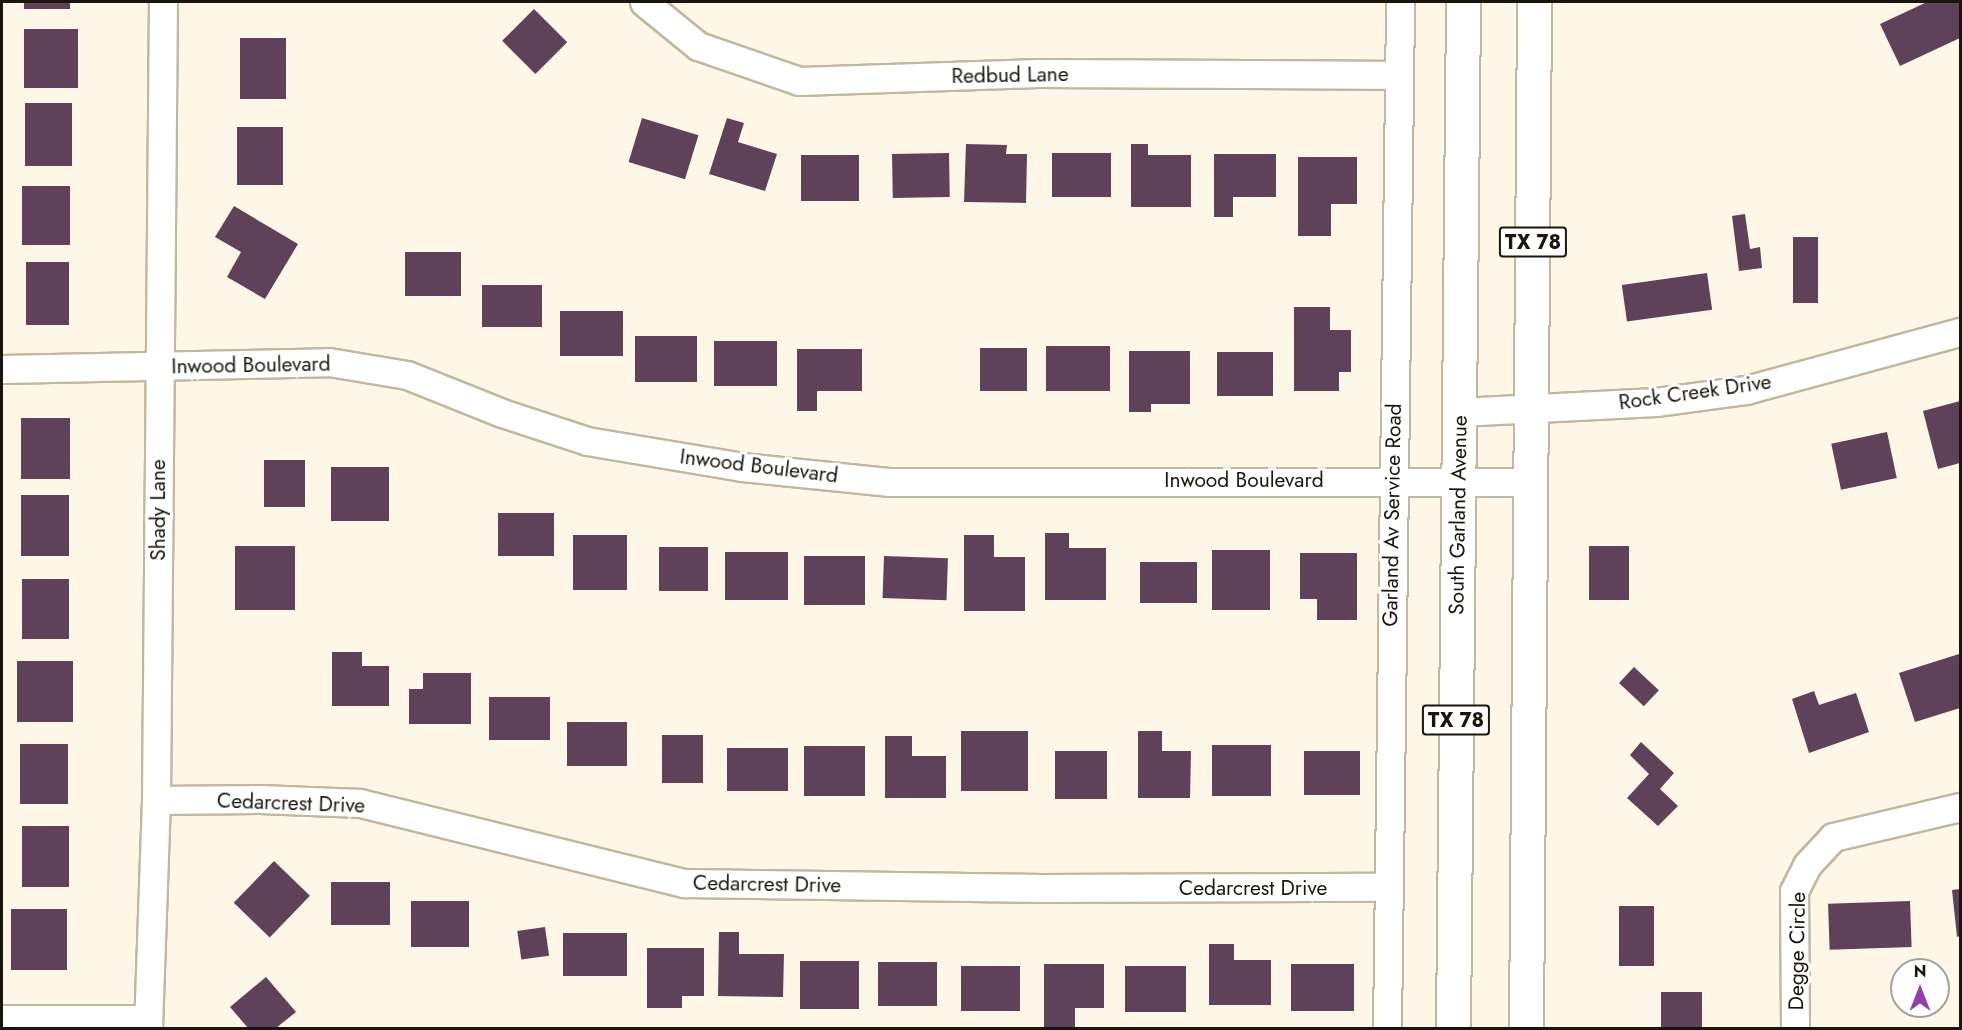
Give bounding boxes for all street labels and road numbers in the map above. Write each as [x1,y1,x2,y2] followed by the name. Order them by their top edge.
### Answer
[951,61,1069,89] street label: Redbud Lane
[1498,225,1568,259] road number: TX 78
[171,351,331,379] street label: Inwood Boulevard
[1617,369,1773,415] street label: Rock Creek Drive
[1377,403,1407,627] street label: Garland Av Service Road
[1444,415,1472,615] street label: South Garland Avenue
[678,444,840,488] street label: Inwood Boulevard
[145,459,171,561] street label: Shady Lane
[1164,467,1324,493] street label: Inwood Boulevard
[1422,703,1490,737] road number: TX 78
[216,788,366,818] street label: Cedarcrest Drive
[693,870,841,898] street label: Cedarcrest Drive
[1179,875,1327,901] street label: Cedarcrest Drive
[1783,892,1811,1010] street label: Degge Circle

